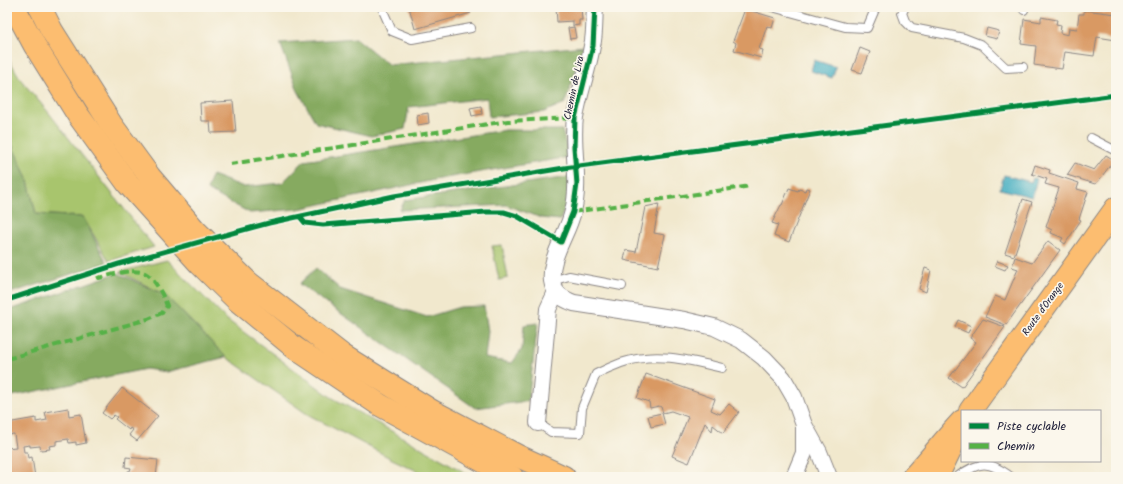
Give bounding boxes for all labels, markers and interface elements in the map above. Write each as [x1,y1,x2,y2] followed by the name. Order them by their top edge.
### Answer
[559,54,589,121] street label: Chemin de Lira
[1018,279,1068,339] street label: Route d'Orange
[961,410,1101,462] legend
[997,417,1066,436] text: Piste cyclable
[997,437,1035,456] text: Chemin

